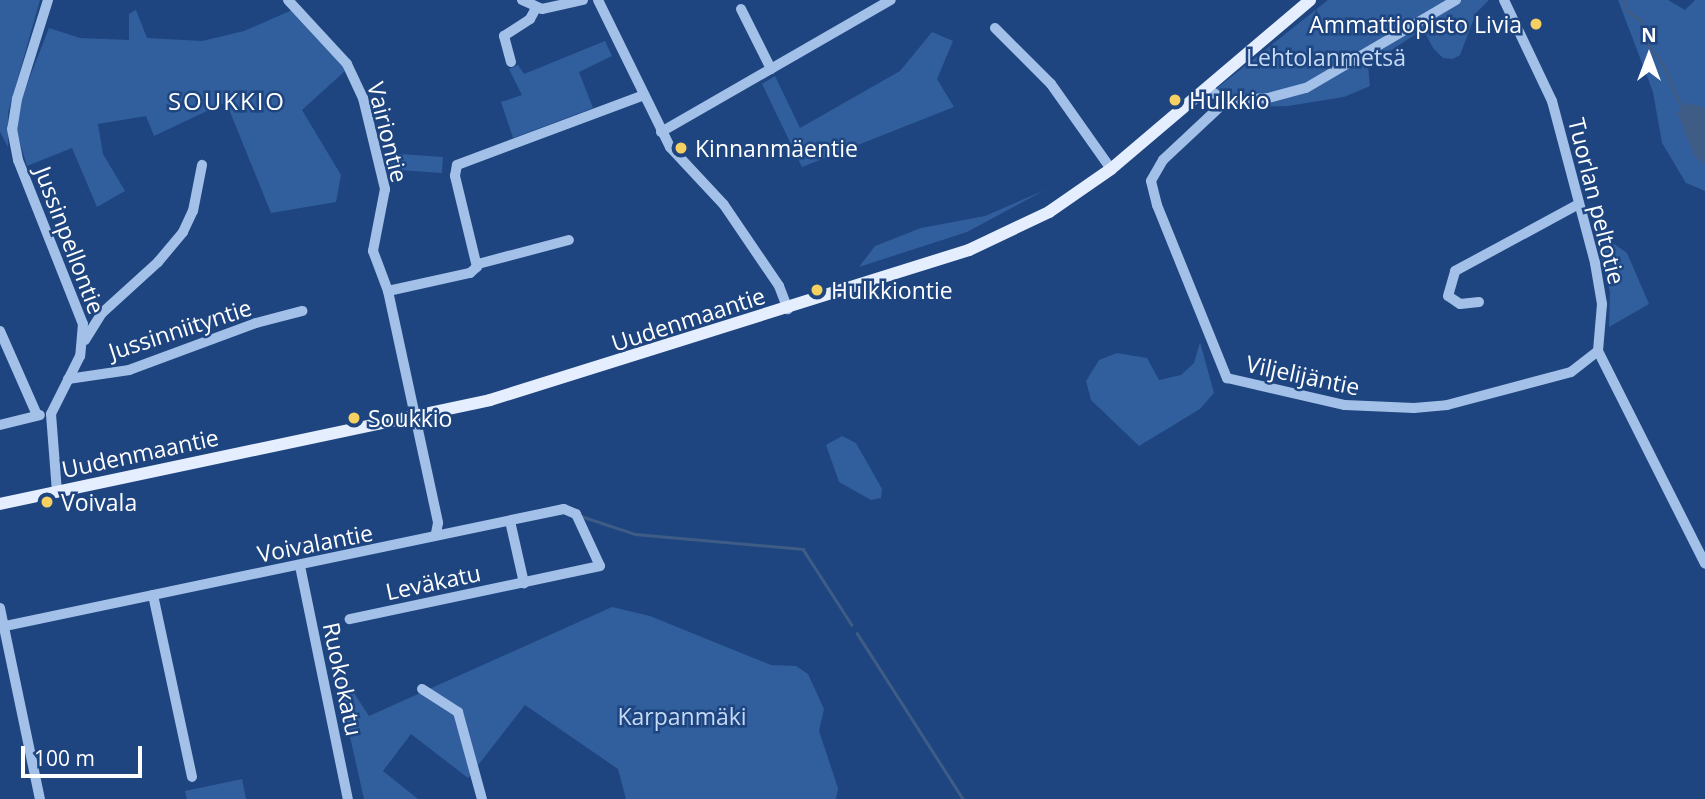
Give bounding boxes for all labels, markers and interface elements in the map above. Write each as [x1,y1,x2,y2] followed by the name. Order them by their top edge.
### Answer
[1309,10,1522,38] place label: Ammattiopisto Livia
[1528,16,1544,32] marker: Ammattiopisto Livia
[1614,21,1684,91] north arrow
[1641,22,1657,48] text: N
[1246,43,1406,71] park label: Lehtolanmetsä
[362,79,414,185] street label: Vairiontie
[1189,86,1270,114] place label: Hulkkio
[169,87,285,115] district label: SOUKKIO
[1167,92,1183,108] marker: Hulkkio
[1563,115,1631,287] street label: Tuorlan peltotie
[695,134,858,162] place label: Kinnanmäentie
[673,140,689,156] marker: Kinnanmäentie
[29,162,111,318] street label: Jussinpellontie
[831,276,953,304] place label: Hulkkiontie
[608,281,768,357] street label: Uudenmaantie
[809,282,825,298] marker: Hulkkiontie
[105,293,255,365] street label: Jussinniityntie
[1244,350,1362,400] street label: Viljelijäntie
[368,404,452,432] place label: Soukkio
[346,410,362,426] marker: Soukkio
[59,423,221,483] street label: Uudenmaantie
[61,488,137,516] place label: Voivala
[39,494,55,510] marker: Voivala
[255,518,375,568] street label: Voivalantie
[383,558,483,606] street label: Leväkatu
[318,620,368,738] street label: Ruokokatu
[617,702,747,730] park label: Karpanmäki
[24,732,145,776] scale bar
[34,744,95,772] text: 100 m

